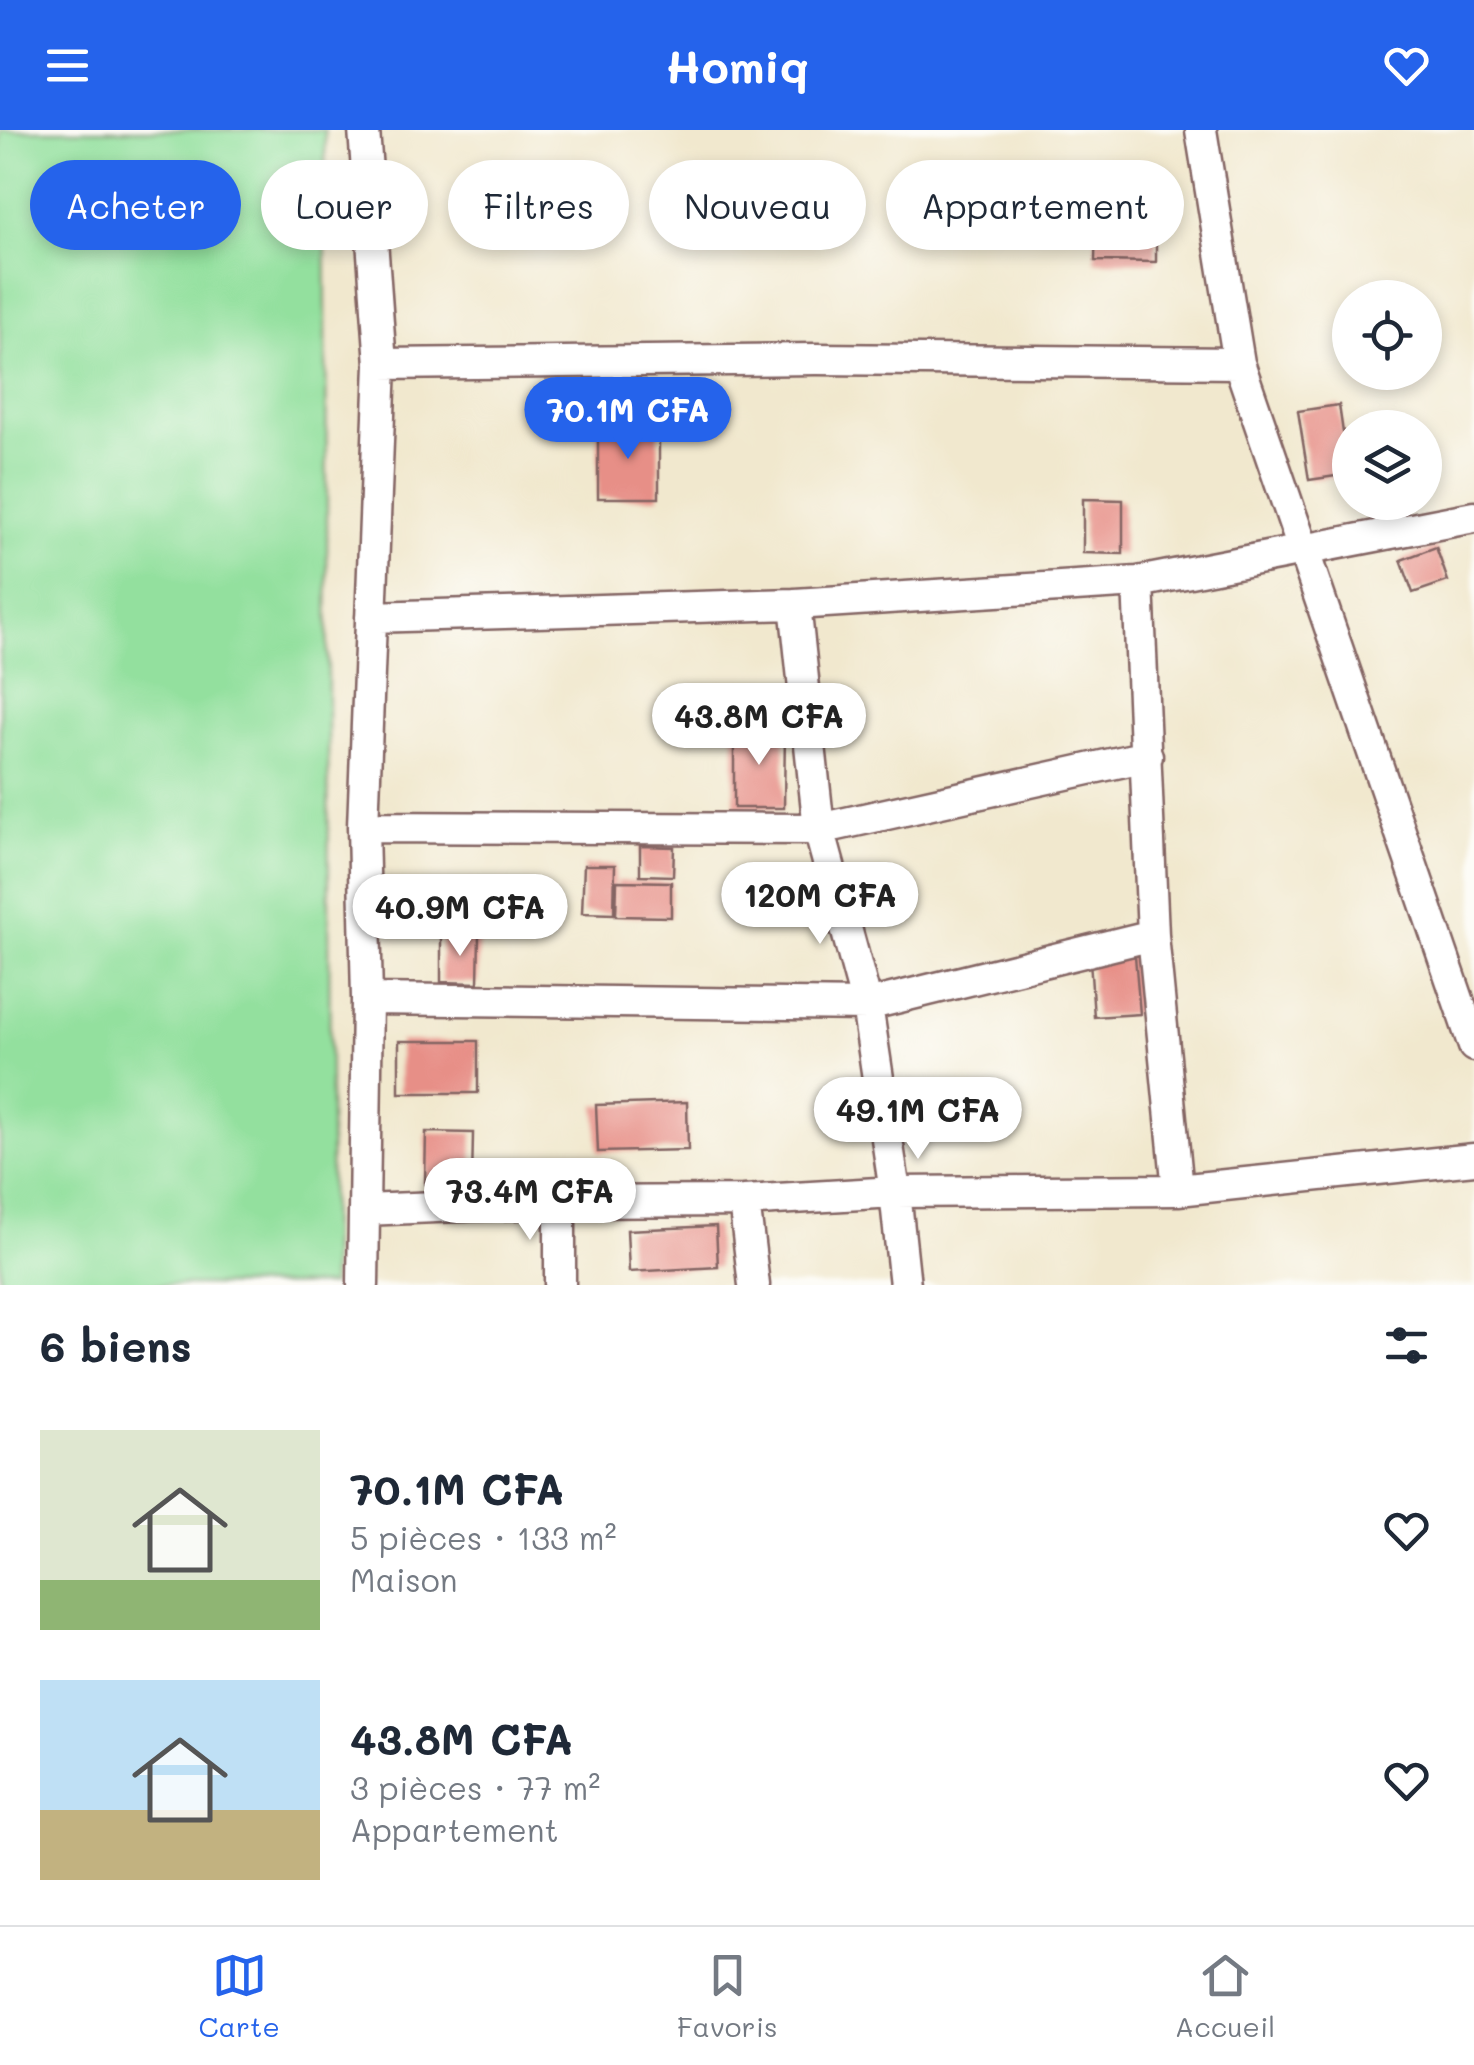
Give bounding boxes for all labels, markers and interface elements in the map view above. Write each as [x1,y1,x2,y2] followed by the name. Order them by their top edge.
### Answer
[665,36,809,94] text: Homiq
[40,38,95,93] icon: menu
[1379,38,1434,93] icon: heart
[30,160,241,250] chip: Acheter
[261,160,428,250] chip: Louer
[448,160,629,250] chip: Filtres
[649,160,866,250] chip: Nouveau
[886,160,1184,250] chip: Appartement
[1332,280,1442,520] map controls
[1332,280,1442,390] button: locate
[514,377,742,462] pin: 70.1M CFA
[546,388,710,430] text: 70.1M CFA
[1332,410,1442,520] button: layers
[645,683,873,768] pin: 43.8M CFA
[674,694,844,736] text: 43.8M CFA
[717,862,923,947] pin: 120M CFA
[743,873,897,915] text: 120M CFA
[346,874,574,959] pin: 40.9M CFA
[375,885,545,927] text: 40.9M CFA
[804,1077,1032,1162] pin: 49.1M CFA
[836,1088,1000,1130] text: 49.1M CFA
[416,1158,644,1243] pin: 73.4M CFA
[446,1169,614,1211] text: 73.4M CFA
[40,1318,192,1373] text: 6 biens
[1379,1318,1434,1373] icon: filters
[350,1461,564,1516] text: 70.1M CFA
[120,1470,240,1590] icon: home
[1379,1503,1434,1558] icon: heart
[350,1516,617,1558] text: 5 pièces · 133 m²
[350,1558,458,1600] text: Maison
[350,1711,573,1766] text: 43.8M CFA
[120,1720,240,1840] icon: home
[1379,1753,1434,1808] icon: heart
[350,1766,600,1808] text: 3 pièces · 77 m²
[350,1808,559,1850] text: Appartement
[199,1948,280,2044] tab: Carte
[677,1948,778,2044] tab: Favoris
[1175,1948,1275,2044] tab: Accueil

